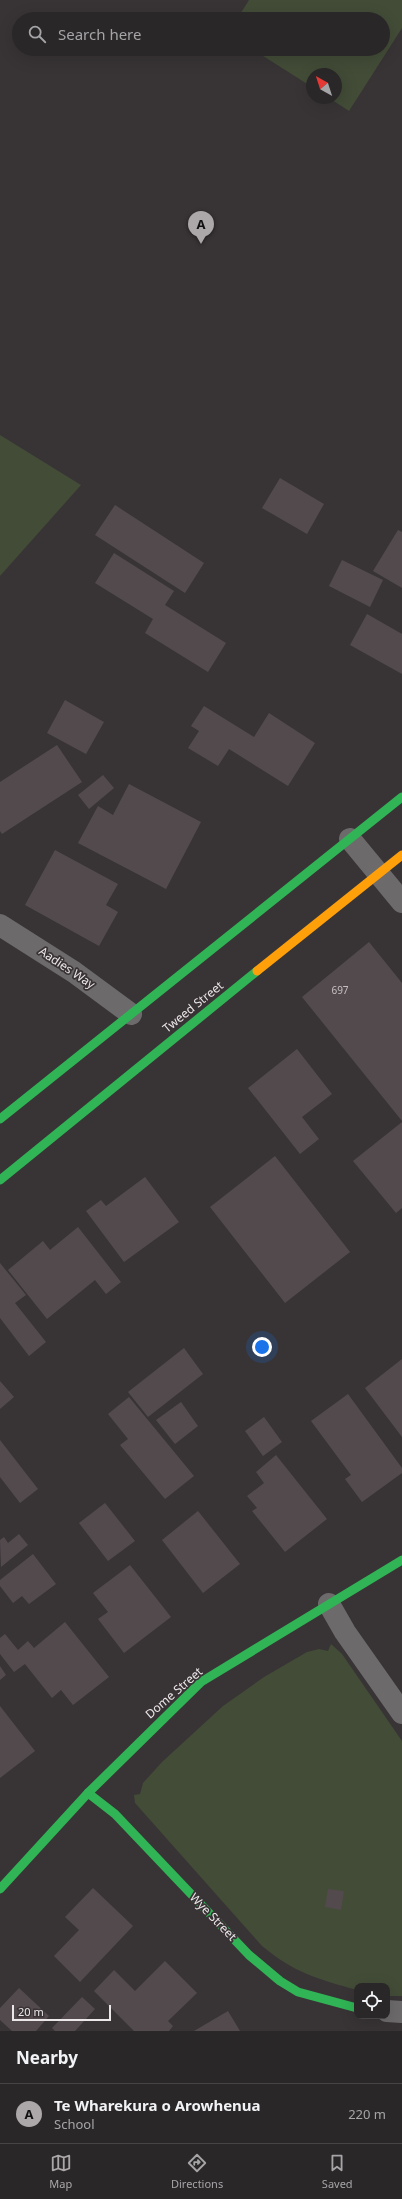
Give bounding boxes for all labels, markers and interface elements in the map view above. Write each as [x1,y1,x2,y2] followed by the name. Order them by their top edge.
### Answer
[12,12,390,56] search box
[26,23,48,45] icon: search
[58,24,141,44] text: Search here
[306,68,342,104] north arrow
[188,211,214,244] pin: A
[36,943,99,993] street label: Aadies Way
[159,976,227,1036] street label: Tweed Street
[331,983,349,997] house number: 697
[252,1337,272,1357] your location
[141,1663,206,1722] street label: Dome Street
[186,1889,241,1945] street label: Wye Street
[354,1983,390,2019] map controls
[354,1983,390,2019] button: locate
[12,2003,111,2022] scale bar
[18,2004,44,2019] text: 20 m
[16,2046,78,2069] text: Nearby
[54,2095,261,2115] text: Te Wharekura o Arowhenua
[25,2105,34,2123] text: A
[348,2105,386,2123] text: 220 m
[54,2115,95,2133] text: School
[49,2152,72,2191] tab: Map
[171,2152,223,2191] tab: Directions
[322,2152,353,2191] tab: Saved

